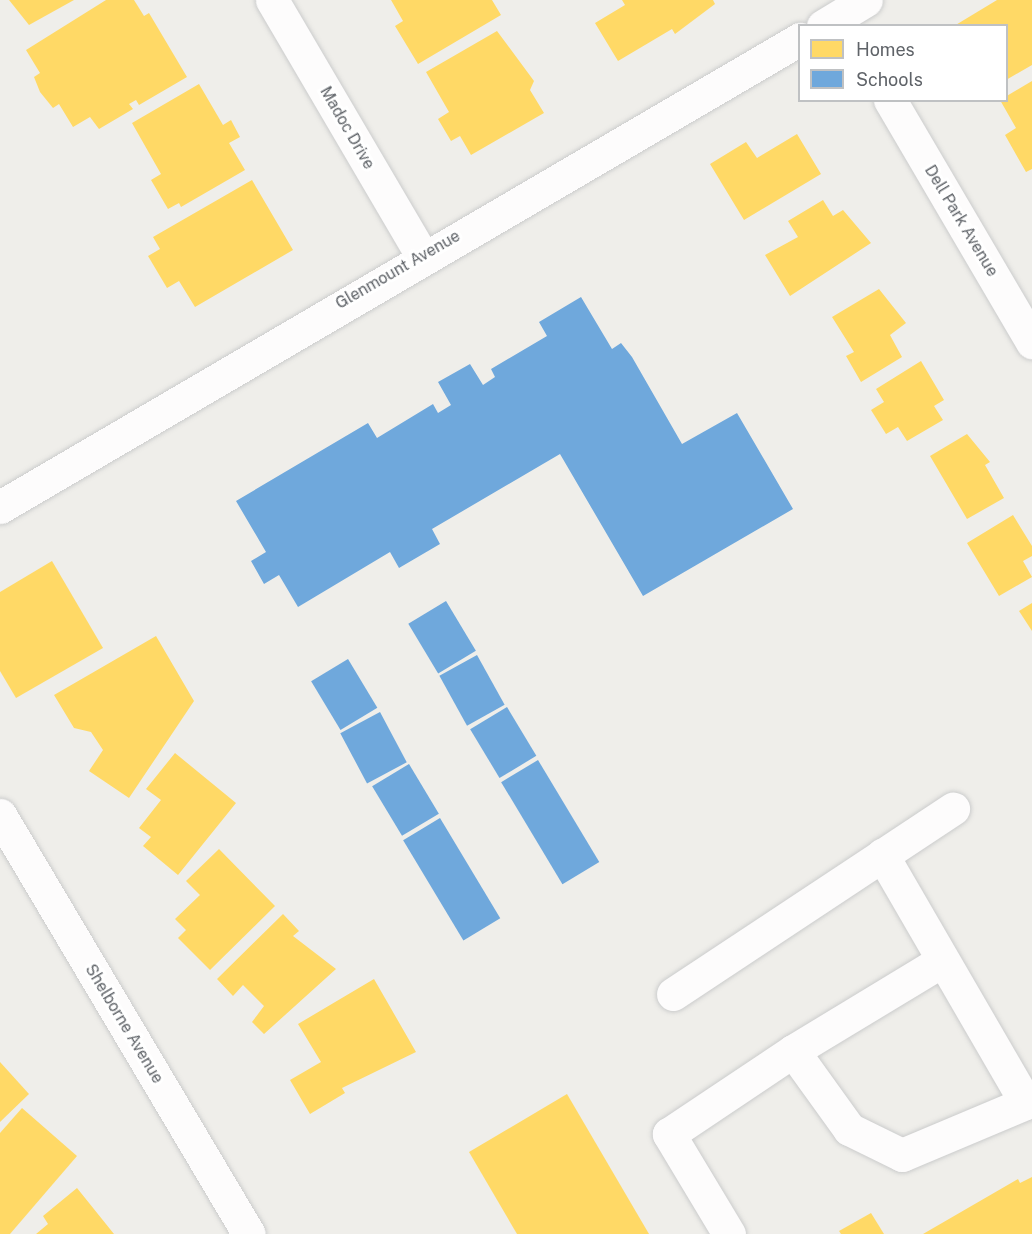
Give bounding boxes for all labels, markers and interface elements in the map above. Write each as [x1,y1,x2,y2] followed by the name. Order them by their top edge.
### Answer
[798,24,1008,102] legend
[856,39,915,60] text: Homes
[856,69,923,90] text: Schools
[316,83,378,173] street label: Madoc Drive
[920,162,1002,280] street label: Dell Park Avenue
[332,227,464,313] street label: Glenmount Avenue
[81,961,167,1087] street label: Shelborne Avenue

